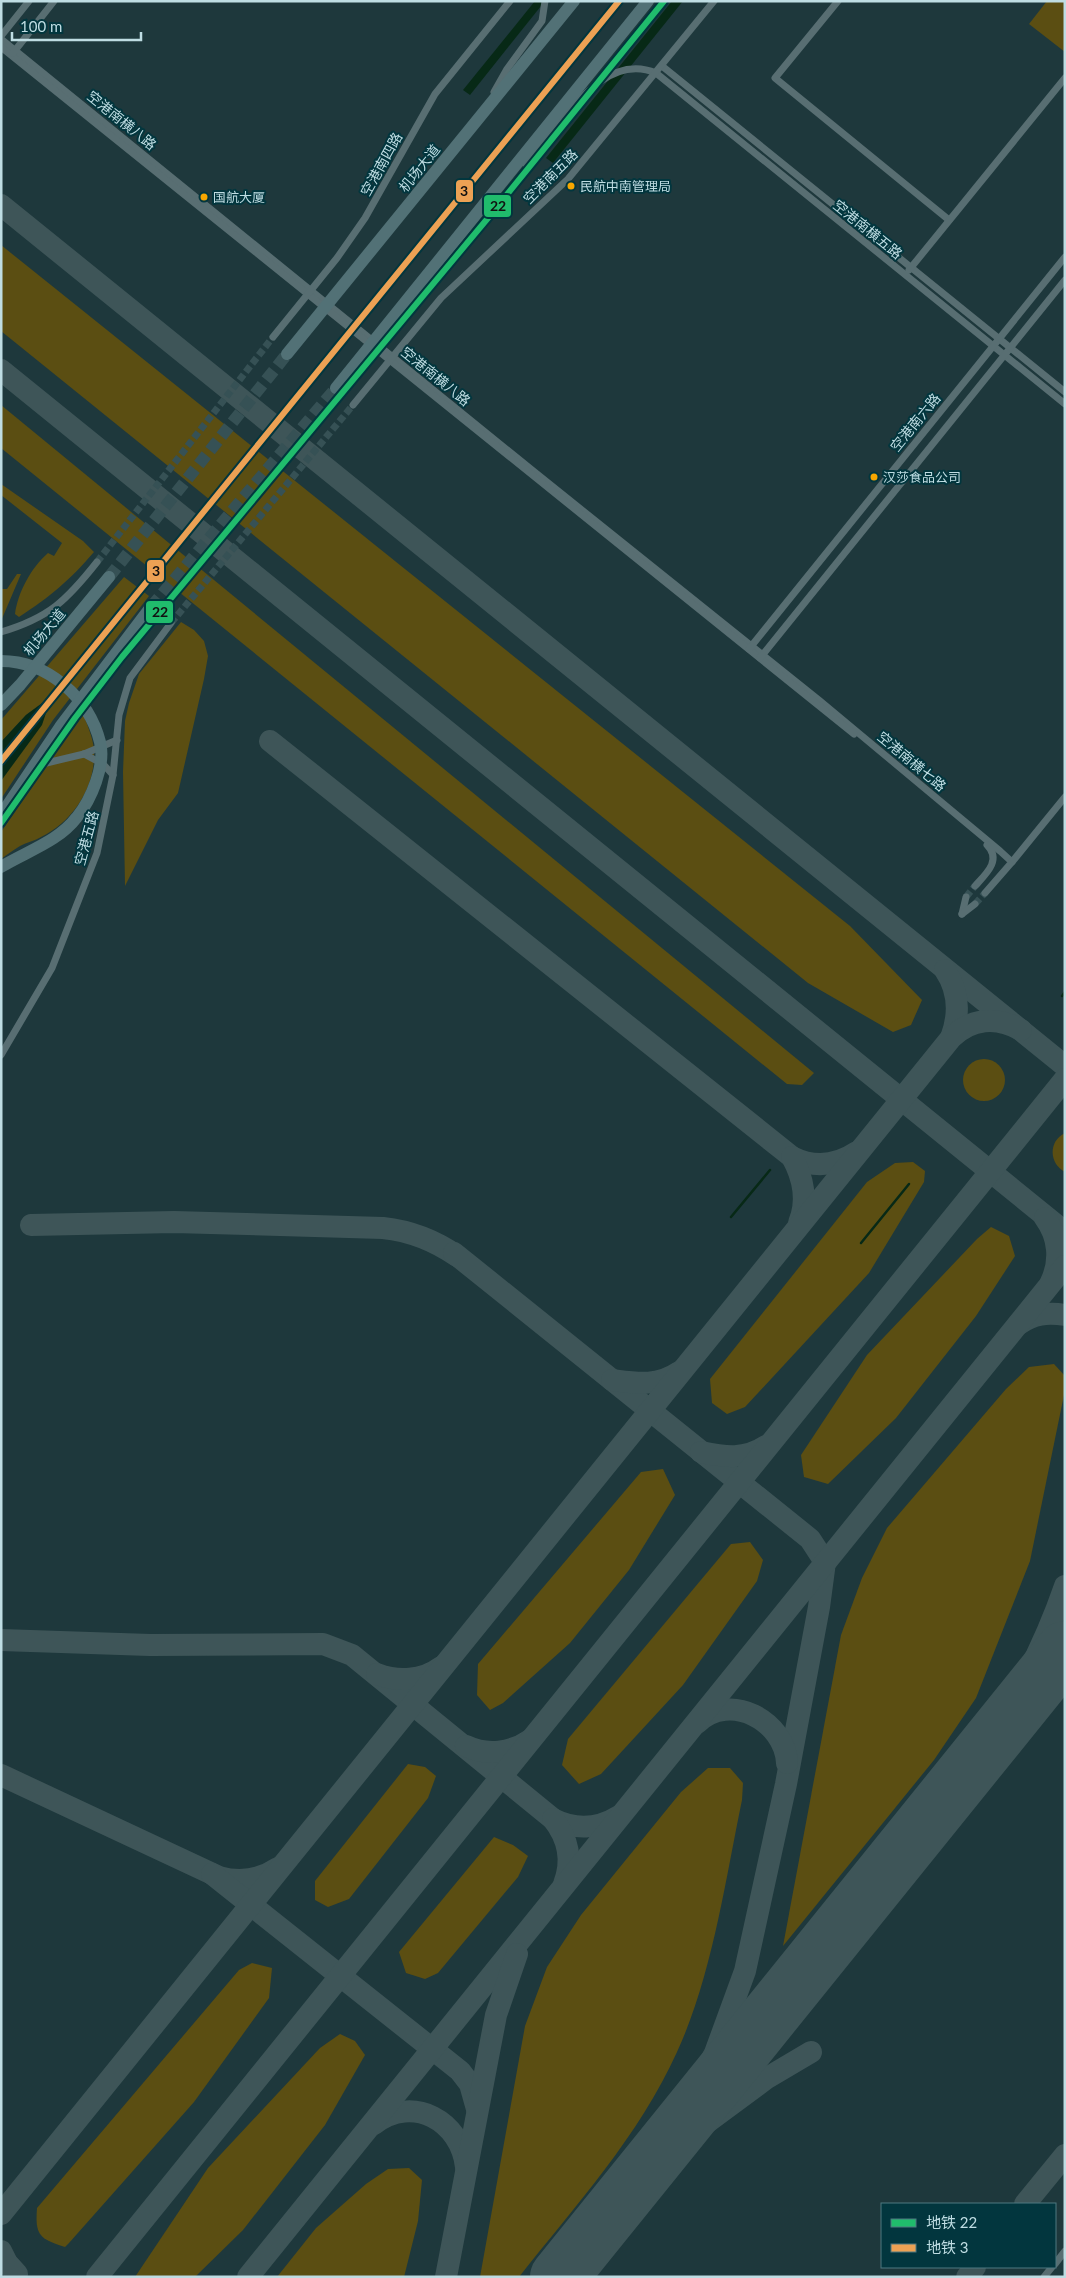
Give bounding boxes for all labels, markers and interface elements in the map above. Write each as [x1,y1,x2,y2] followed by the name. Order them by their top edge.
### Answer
[12,10,141,42] scale bar
[20,17,62,35] text: 100 m
[84,87,160,153] street label: 空港南横八路
[357,129,405,199] street label: 空港南四路
[395,141,443,195] street label: 机场大道
[519,145,581,207] street label: 空港南五路
[580,178,671,194] place label: 民航中南管理局
[455,179,474,203] line badge: 3
[566,181,576,191] marker: 民航中南管理局
[460,182,468,199] text: 3
[213,189,265,205] place label: 国航大厦
[199,192,209,202] marker: 国航大厦
[483,194,512,218] line badge: 22
[830,196,906,262] street label: 空港南横五路
[490,197,506,214] text: 22
[398,343,474,409] street label: 空港南横八路
[886,389,944,455] street label: 空港南六路
[883,469,961,485] place label: 汉莎食品公司
[869,472,879,482] marker: 汉莎食品公司
[146,559,165,583] line badge: 3
[152,562,160,579] text: 3
[145,600,174,624] line badge: 22
[152,603,168,620] text: 22
[19,605,69,659] street label: 机场大道
[874,727,950,795] street label: 空港南横七路
[71,809,101,867] street label: 空港五路
[881,2203,1056,2268] legend
[926,2213,977,2231] text: 地铁 22
[926,2238,969,2256] text: 地铁 3

